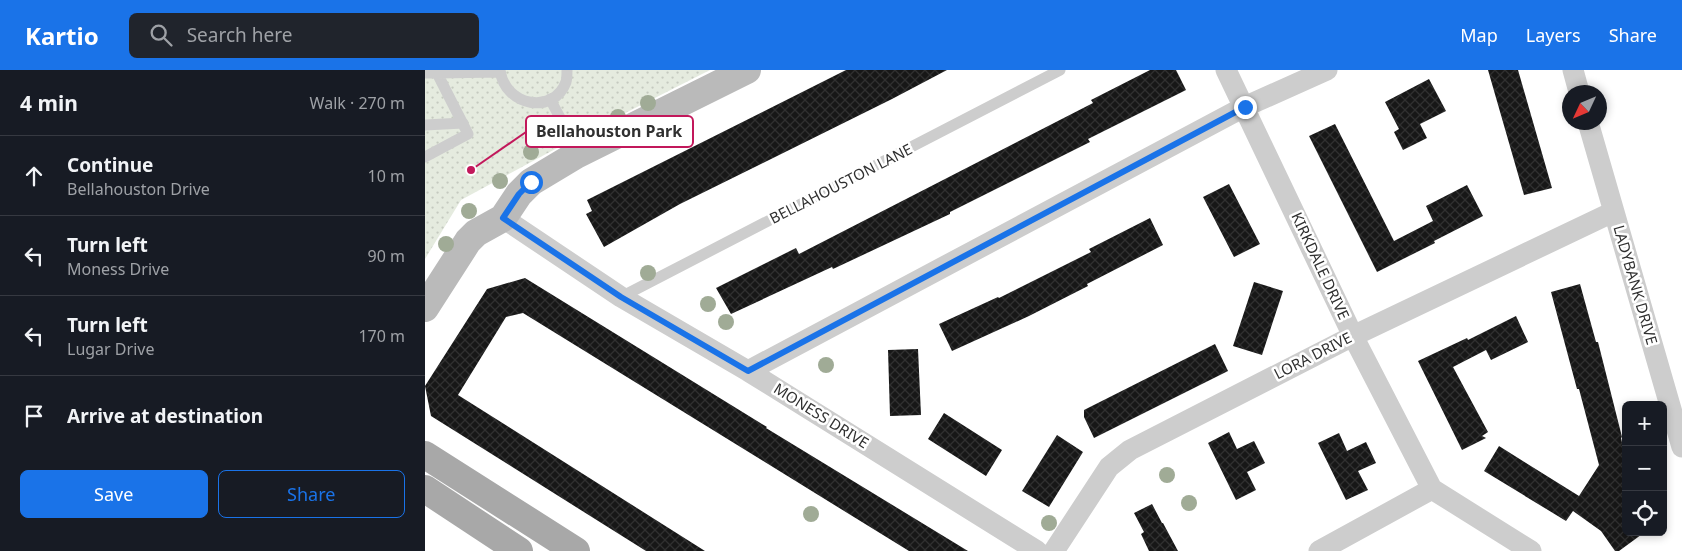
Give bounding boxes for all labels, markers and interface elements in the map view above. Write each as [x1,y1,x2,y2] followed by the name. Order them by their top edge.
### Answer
[129,13,479,58] search box
[25,19,99,52] text: Kartio
[147,21,175,49] icon: search
[187,22,292,48] text: Search here
[1460,23,1498,47] text: Map
[1526,23,1581,47] text: Layers
[1609,23,1657,47] text: Share
[1562,85,1607,130] north arrow
[20,89,78,117] text: 4 min
[310,92,405,114] text: Walk · 270 m
[1234,96,1257,119] route end
[526,116,693,147] callout: Bellahouston Park
[536,120,682,142] text: Bellahouston Park
[766,138,915,228] street label: BELLAHOUSTON LANE
[67,152,153,178] text: Continue
[20,162,48,190] icon: ahead
[368,165,405,187] text: 10 m
[520,171,543,194] route start
[67,178,210,200] text: Bellahouston Drive
[1287,209,1354,322] street label: KIRKDALE DRIVE
[1609,223,1663,347] street label: LADYBANK DRIVE
[67,232,148,258] text: Turn left
[20,242,48,270] icon: left
[368,245,405,267] text: 90 m
[67,258,169,280] text: Moness Drive
[67,312,148,338] text: Turn left
[20,322,48,350] icon: left
[358,325,405,347] text: 170 m
[1270,327,1355,383] street label: LORA DRIVE
[67,338,154,360] text: Lugar Drive
[770,378,873,452] street label: MONESS DRIVE
[1622,401,1667,536] map controls
[1622,401,1667,446] button: +
[20,402,48,430] icon: arrive
[67,403,263,429] text: Arrive at destination
[1622,446,1667,491] button: −
[20,470,208,518] button: Save
[218,470,405,518] button: Share
[1622,491,1667,536] button: locate

